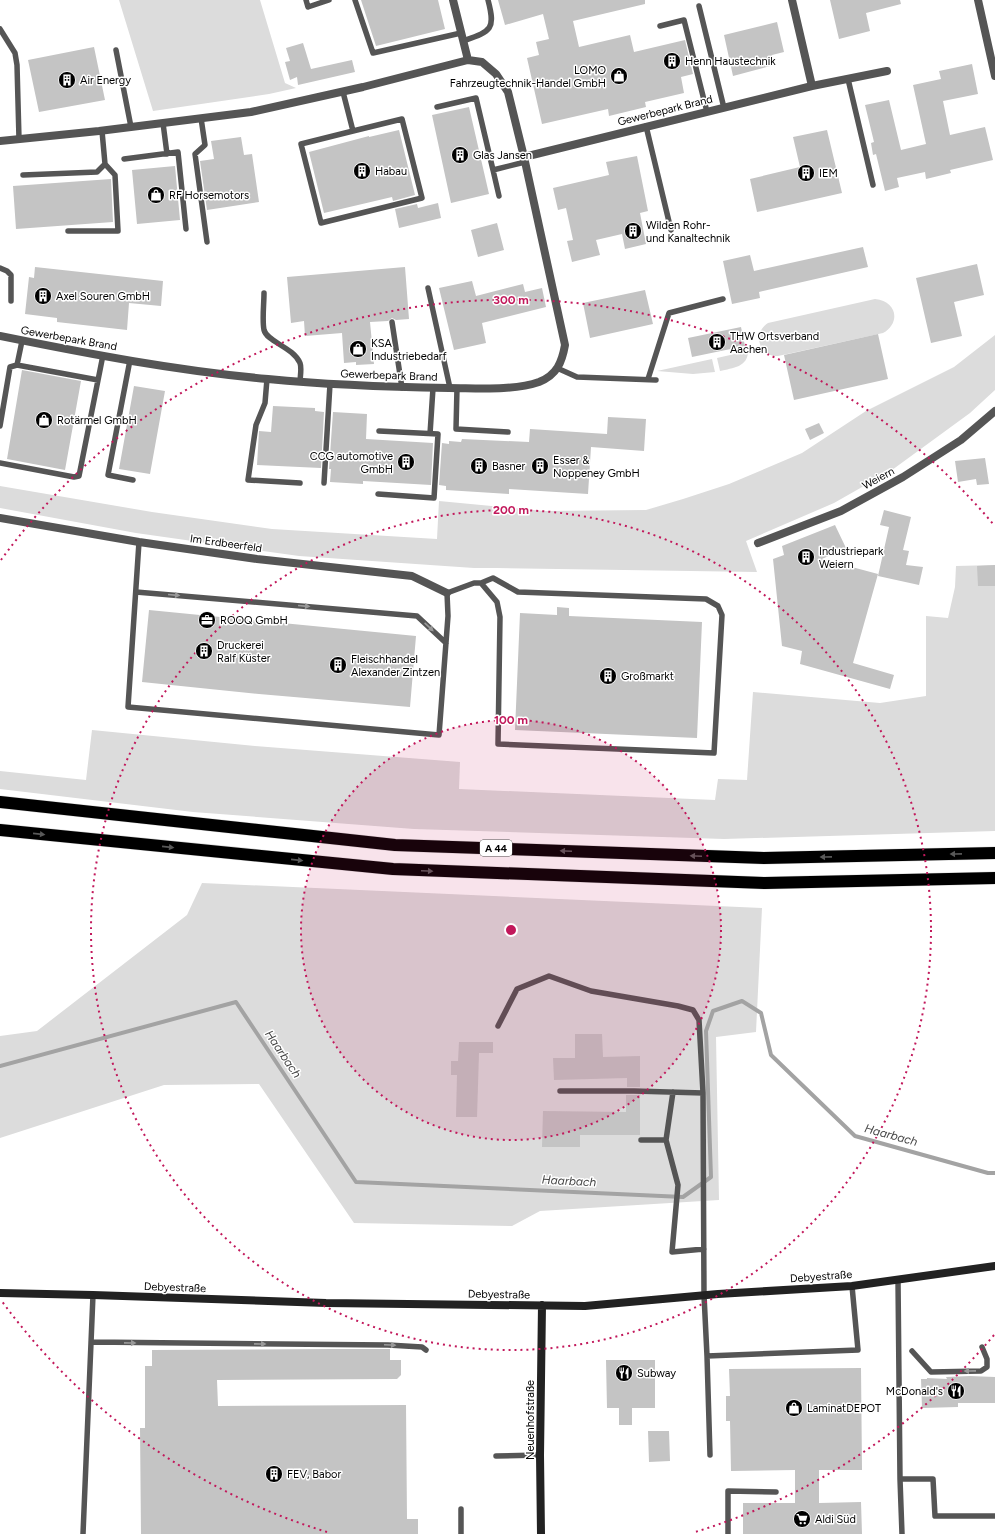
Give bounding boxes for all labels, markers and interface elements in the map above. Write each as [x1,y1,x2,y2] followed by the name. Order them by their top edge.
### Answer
[662,51,682,71] building icon: Henn Haustechnik
[685,55,776,68] place label: Henn Haustechnik
[450,64,606,90] place label: LOMO Fahrzeugtechnik-Handel GmbH
[609,66,629,86] shop icon: LOMO Fahrzeugtechnik-Handel GmbH
[57,70,77,90] building icon: Air Energy
[80,74,131,87] place label: Air Energy
[616,92,714,129] street label: Gewerbepark Brand
[450,145,470,165] building icon: Glas Jansen
[473,149,532,162] place label: Glas Jansen
[352,161,372,181] building icon: Habau
[796,163,816,183] building icon: IEM
[375,165,407,178] place label: Habau
[819,167,838,180] place label: IEM
[146,185,166,205] shop icon: RF Horsemotors
[169,189,249,202] place label: RF Horsemotors
[646,219,731,245] place label: Wilden Rohr- und Kanaltechnik
[623,221,643,241] building icon: Wilden Rohr- und Kanaltechnik
[33,286,53,306] building icon: Axel Souren GmbH
[56,290,150,303] place label: Axel Souren GmbH
[493,293,529,307] text: 300 m
[20,324,118,353] street label: Gewerbepark Brand
[730,330,819,356] place label: THW Ortsverband Aachen
[707,332,727,352] building icon: THW Ortsverband Aachen
[371,337,447,363] place label: KSA Industriebedarf
[348,339,368,359] shop icon: KSA Industriebedarf
[340,367,438,384] street label: Gewerbepark Brand
[34,410,54,430] shop icon: Rotärmel GmbH
[57,414,137,427] place label: Rotärmel GmbH
[310,450,393,476] place label: CCG automotive GmbH
[396,452,416,472] building icon: CCG automotive GmbH
[553,454,640,480] place label: Esser & Noppeney GmbH
[469,456,489,476] building icon: Basner
[530,456,550,476] building icon: Esser & Noppeney GmbH
[492,460,526,473] place label: Basner
[860,465,897,492] street label: Weiern
[493,503,529,517] text: 200 m
[189,532,263,555] street label: Im Erdbeerfeld
[819,545,884,571] place label: Industriepark Weiern
[796,547,816,567] building icon: Industriepark Weiern
[168,592,181,598] one-way arrow
[298,603,310,610] one-way arrow
[197,610,217,630] office icon: ROOQ GmbH
[220,614,288,627] place label: ROOQ GmbH
[424,623,434,632] one-way arrow
[217,639,271,665] place label: Druckerei Ralf Küster
[194,641,214,661] building icon: Druckerei Ralf Küster
[351,653,440,679] place label: Fleischhandel Alexander Zintzen
[328,655,348,675] building icon: Fleischhandel Alexander Zintzen
[598,666,618,686] building icon: Großmarkt
[621,670,674,683] place label: Großmarkt
[494,713,528,727] text: 100 m
[33,830,45,837] one-way arrow
[480,840,512,856] road number: A 44
[162,843,174,850] one-way arrow
[559,848,572,854] one-way arrow
[949,851,962,857] one-way arrow
[689,853,702,859] one-way arrow
[819,854,832,860] one-way arrow
[291,856,304,863] one-way arrow
[421,867,433,874] one-way arrow
[504,923,518,937] centre of rings
[262,1027,304,1081] water label: Haarbach
[863,1121,919,1149] water label: Haarbach
[541,1173,597,1189] water label: Haarbach
[789,1268,853,1285] street label: Debyestraße
[144,1280,206,1295] street label: Debyestraße
[468,1287,530,1302] street label: Debyestraße
[124,1340,137,1346] one-way arrow
[254,1341,267,1347] one-way arrow
[384,1342,396,1349] one-way arrow
[614,1363,634,1383] restaurant icon: Subway
[637,1367,676,1380] place label: Subway
[964,1368,976,1375] one-way arrow
[524,1380,537,1460] street label: Neuenhofstraße
[946,1381,966,1401] restaurant icon: McDonald's
[886,1385,943,1398] place label: McDonald's
[784,1398,804,1418] shop icon: LaminatDEPOT
[807,1402,881,1415] place label: LaminatDEPOT
[264,1464,284,1484] building icon: FEV, Babor
[287,1468,341,1481] place label: FEV, Babor
[792,1509,812,1529] supermarket icon: Aldi Süd
[815,1513,856,1526] place label: Aldi Süd

